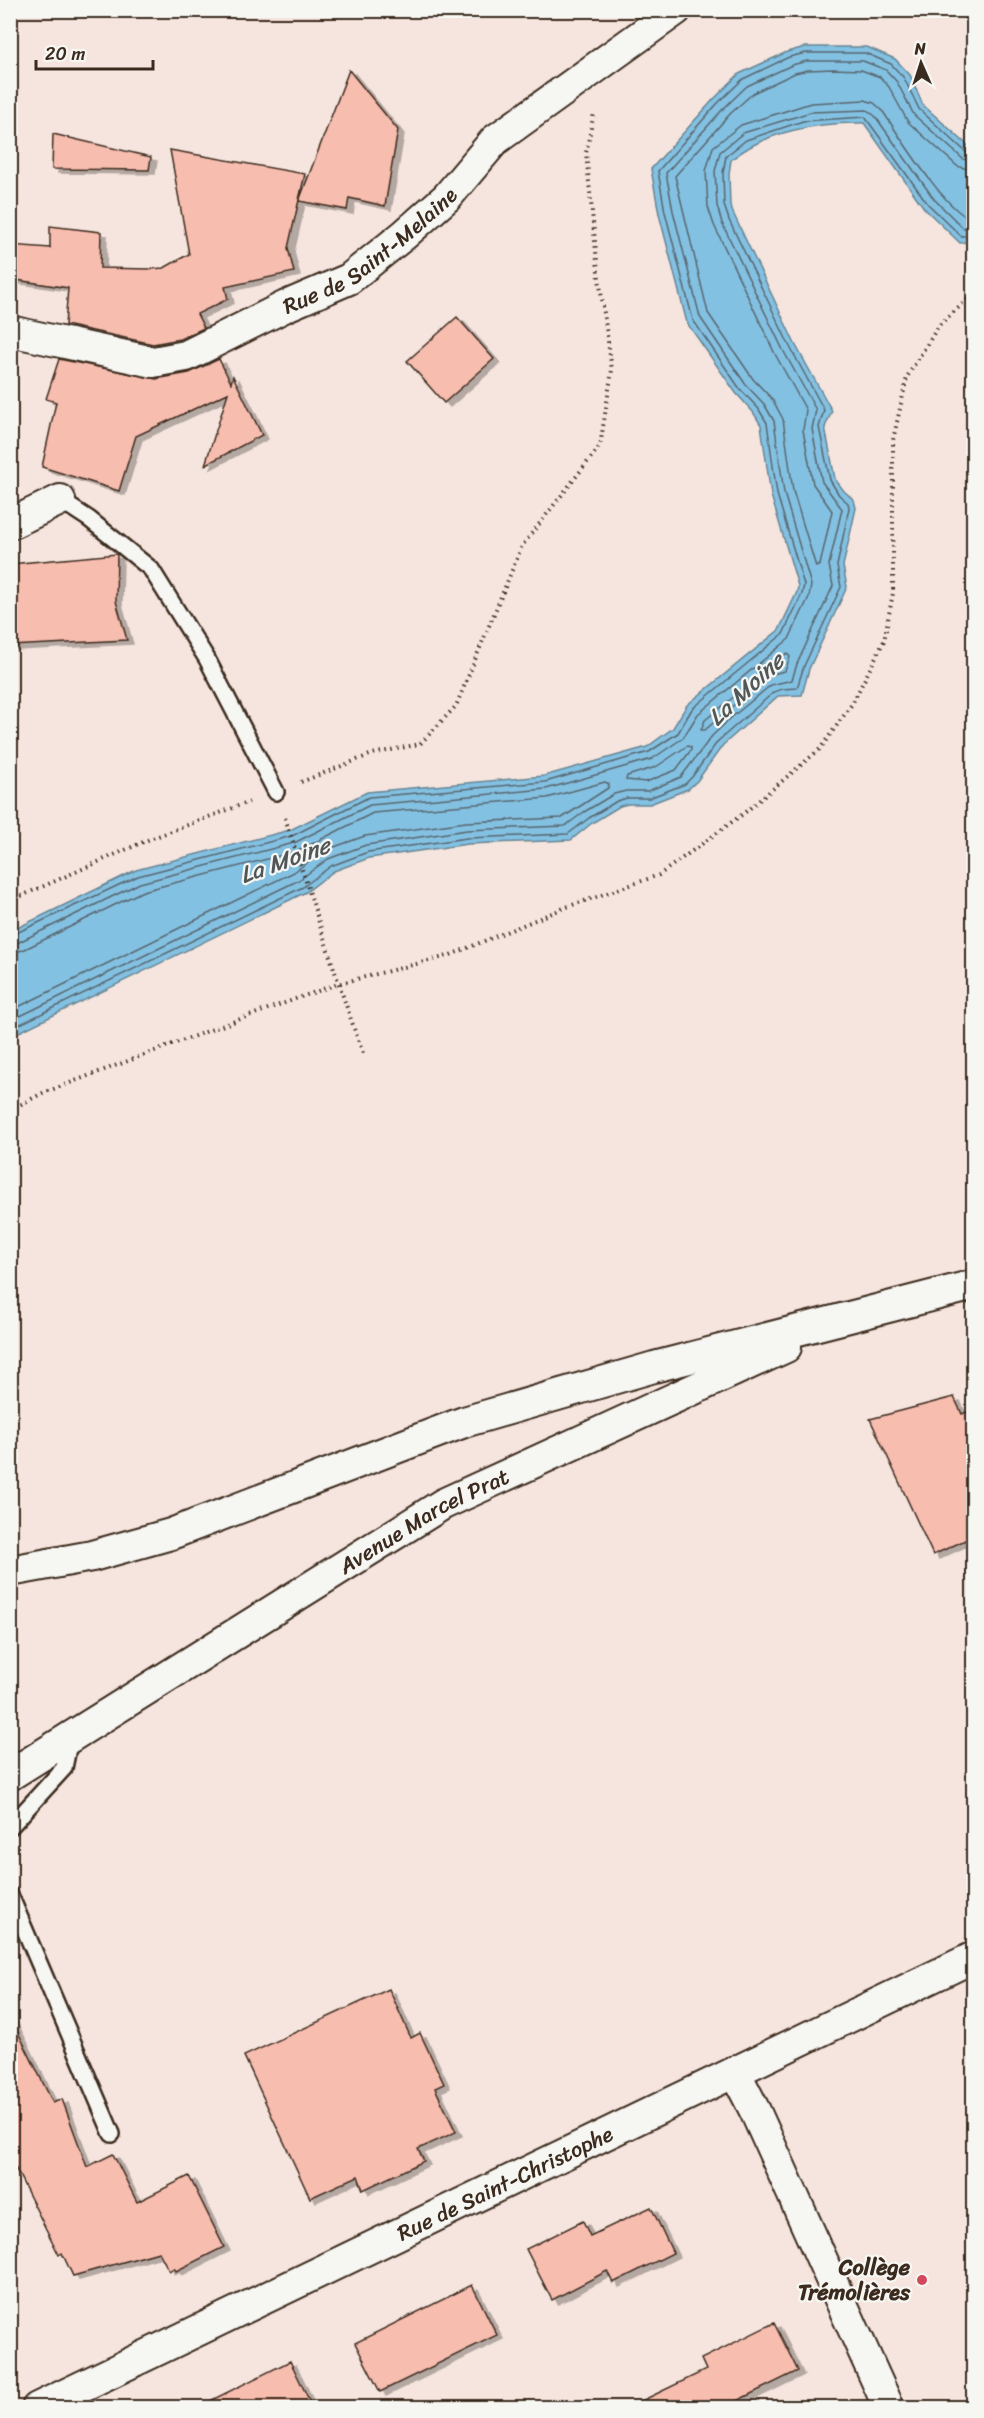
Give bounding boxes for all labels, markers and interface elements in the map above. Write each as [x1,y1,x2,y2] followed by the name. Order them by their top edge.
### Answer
[36,33,153,71] scale bar
[891,33,951,93] north arrow
[913,34,927,63] text: N
[45,38,85,70] text: 20 m
[276,178,468,325] street label: Rue de Saint-Melaine
[697,640,797,736] water label: La Moine
[234,823,339,896] water label: La Moine
[330,1457,516,1585] street label: Avenue Marcel Prat
[390,2114,620,2252] street label: Rue de Saint-Christophe
[798,2248,911,2312] place label: Collège Trémolières
[915,2273,929,2287] marker: Collège Trémolières

